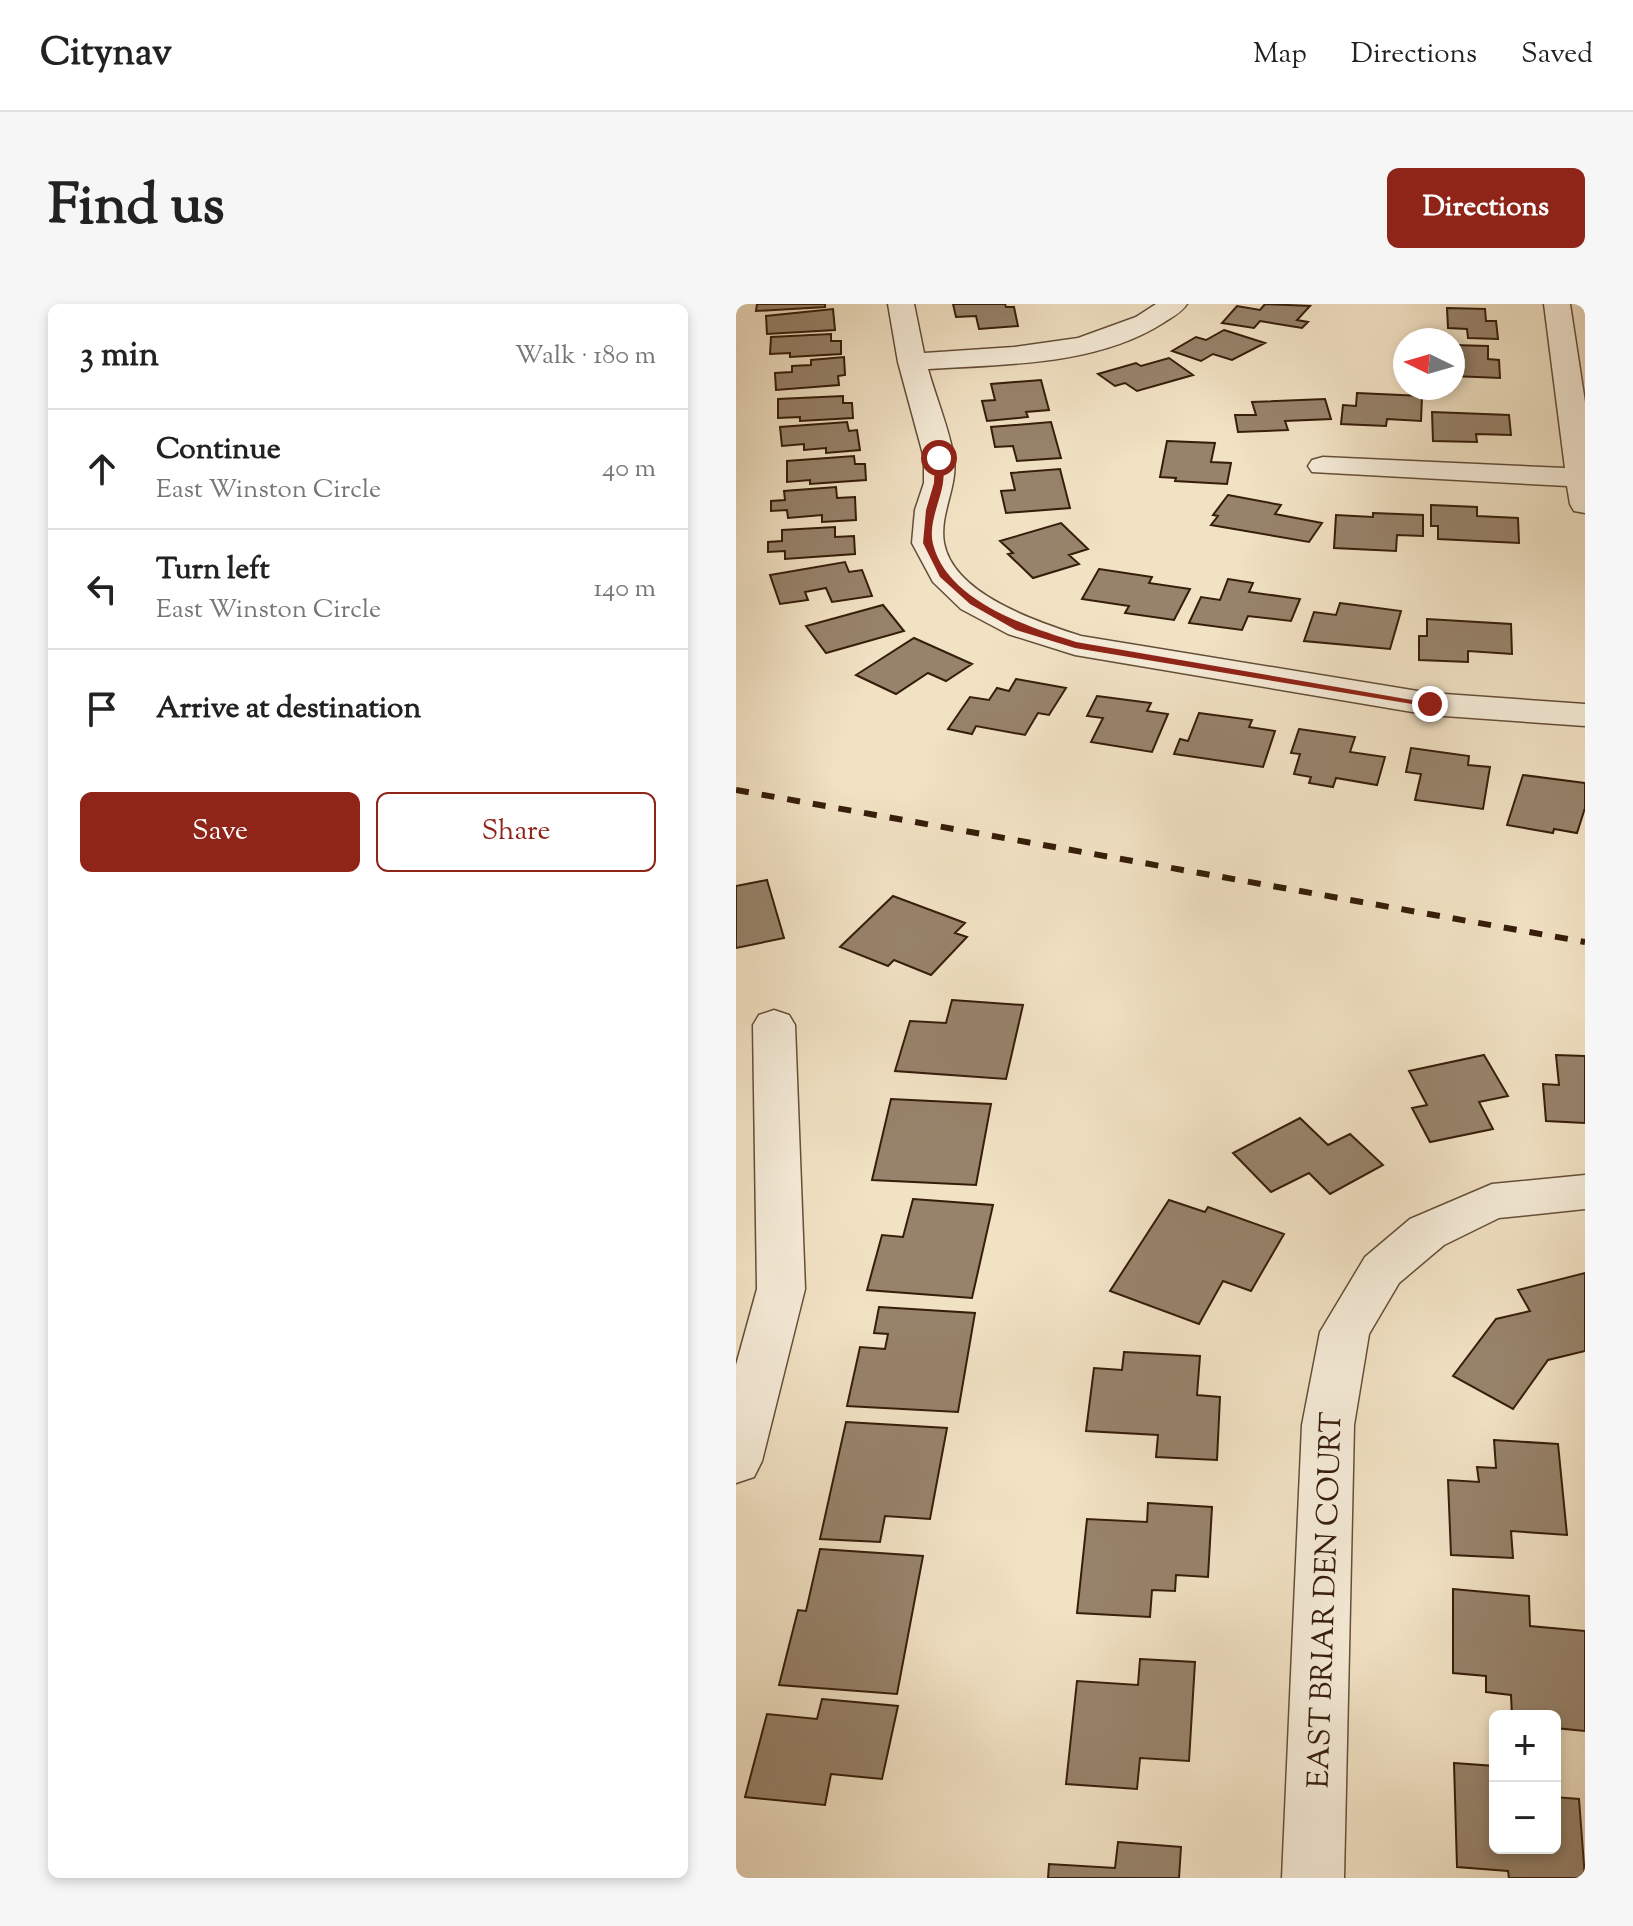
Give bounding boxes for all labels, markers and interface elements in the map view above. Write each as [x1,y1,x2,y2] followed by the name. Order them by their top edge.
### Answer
[40,28,172,82] text: Citynav
[1253,35,1307,75] text: Map
[1351,35,1477,75] text: Directions
[1521,35,1593,75] text: Saved
[48,168,224,249] text: Find us
[1387,168,1585,248] button: Directions
[1393,328,1465,400] north arrow
[80,332,159,381] text: 3 min
[515,338,656,375] text: Walk · 180 m
[156,429,281,472] text: Continue
[921,440,957,476] route start
[80,447,124,491] icon: ahead
[602,451,656,488] text: 40 m
[156,472,381,509] text: East Winston Circle
[156,549,270,592] text: Turn left
[80,567,124,611] icon: left
[593,571,656,608] text: 140 m
[156,592,381,629] text: East Winston Circle
[1412,686,1448,722] route end
[80,687,124,731] icon: arrive
[156,688,421,731] text: Arrive at destination
[80,792,360,872] button: Save
[376,792,656,872] button: Share
[1298,1411,1355,1789] street label: EAST BRIAR DEN COURT
[1489,1710,1561,1854] map controls
[1489,1710,1561,1782] button: +
[1489,1782,1561,1854] button: −

